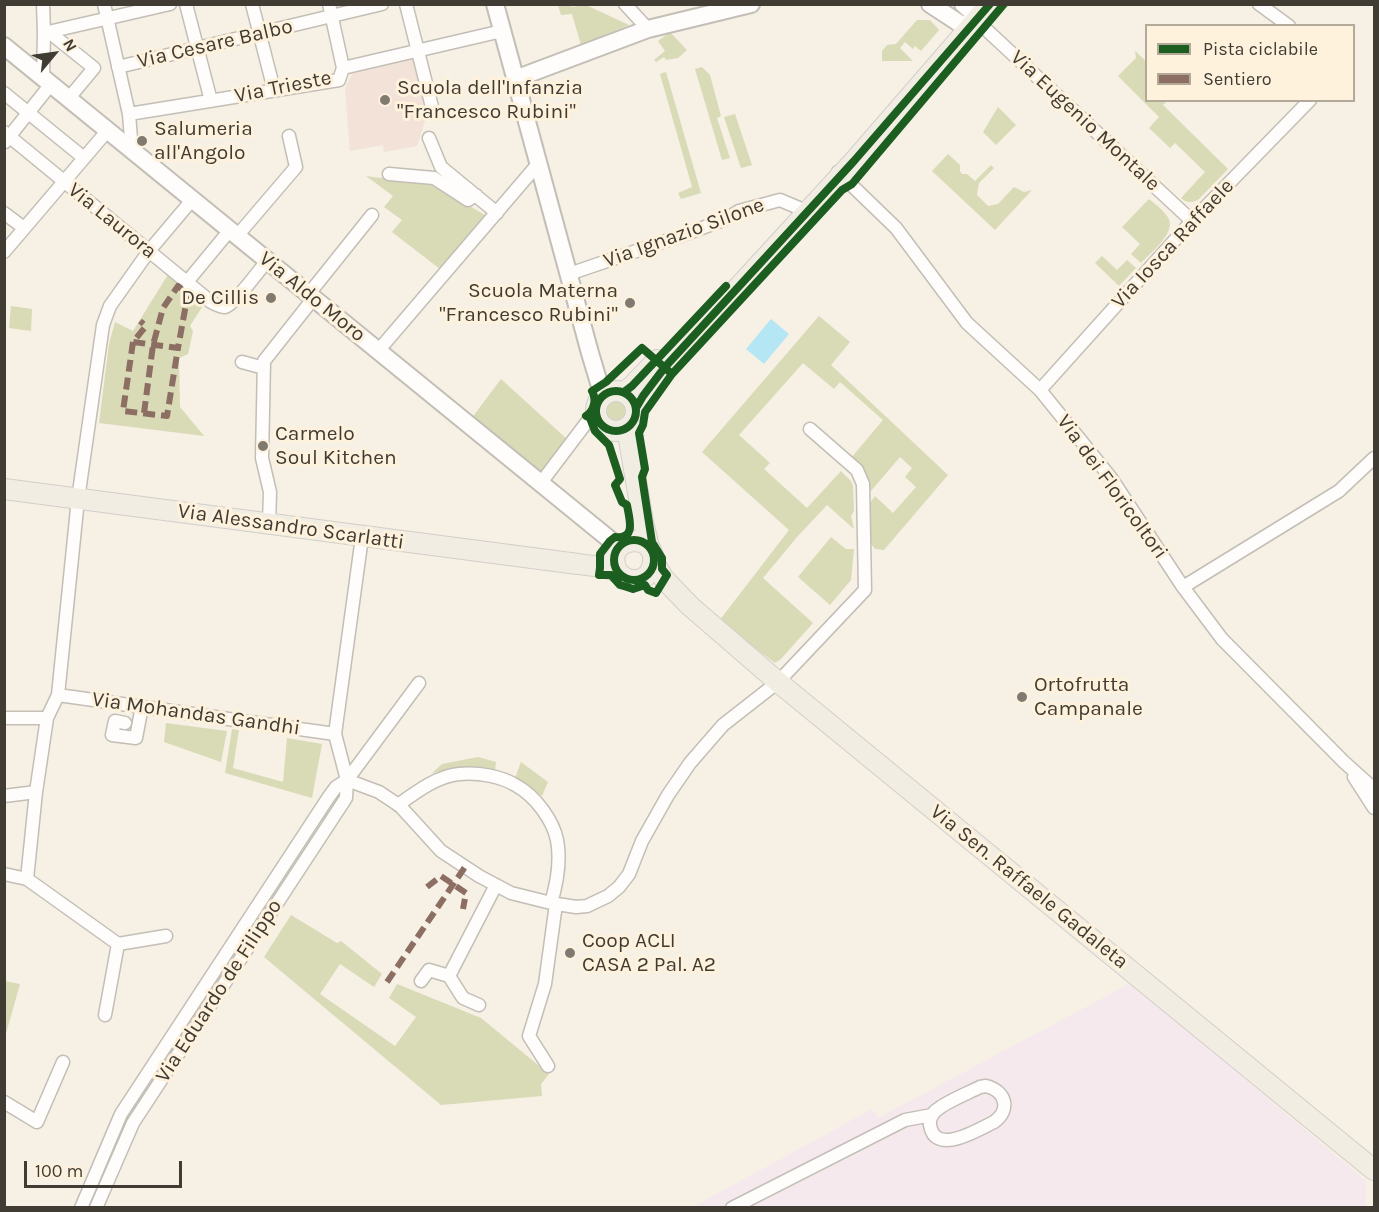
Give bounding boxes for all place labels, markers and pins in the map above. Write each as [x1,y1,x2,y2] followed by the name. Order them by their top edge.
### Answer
[397,75,583,125] place label: Scuola dell'Infanzia "Francesco Rubini"
[378,93,392,107] marker: Scuola dell'Infanzia "Francesco Rubini"
[154,116,253,166] place label: Salumeria all'Angolo
[135,134,149,148] marker: Salumeria all'Angolo
[439,278,618,328] place label: Scuola Materna "Francesco Rubini"
[181,285,259,311] place label: De Cillis
[264,291,278,305] marker: De Cillis
[623,296,637,310] marker: Scuola Materna "Francesco Rubini"
[275,421,397,471] place label: Carmelo Soul Kitchen
[256,439,270,453] marker: Carmelo Soul Kitchen
[1034,672,1143,722] place label: Ortofrutta Campanale
[1015,690,1029,704] marker: Ortofrutta Campanale
[582,928,716,978] place label: Coop ACLI CASA 2 Pal. A2
[563,946,577,960] marker: Coop ACLI CASA 2 Pal. A2

